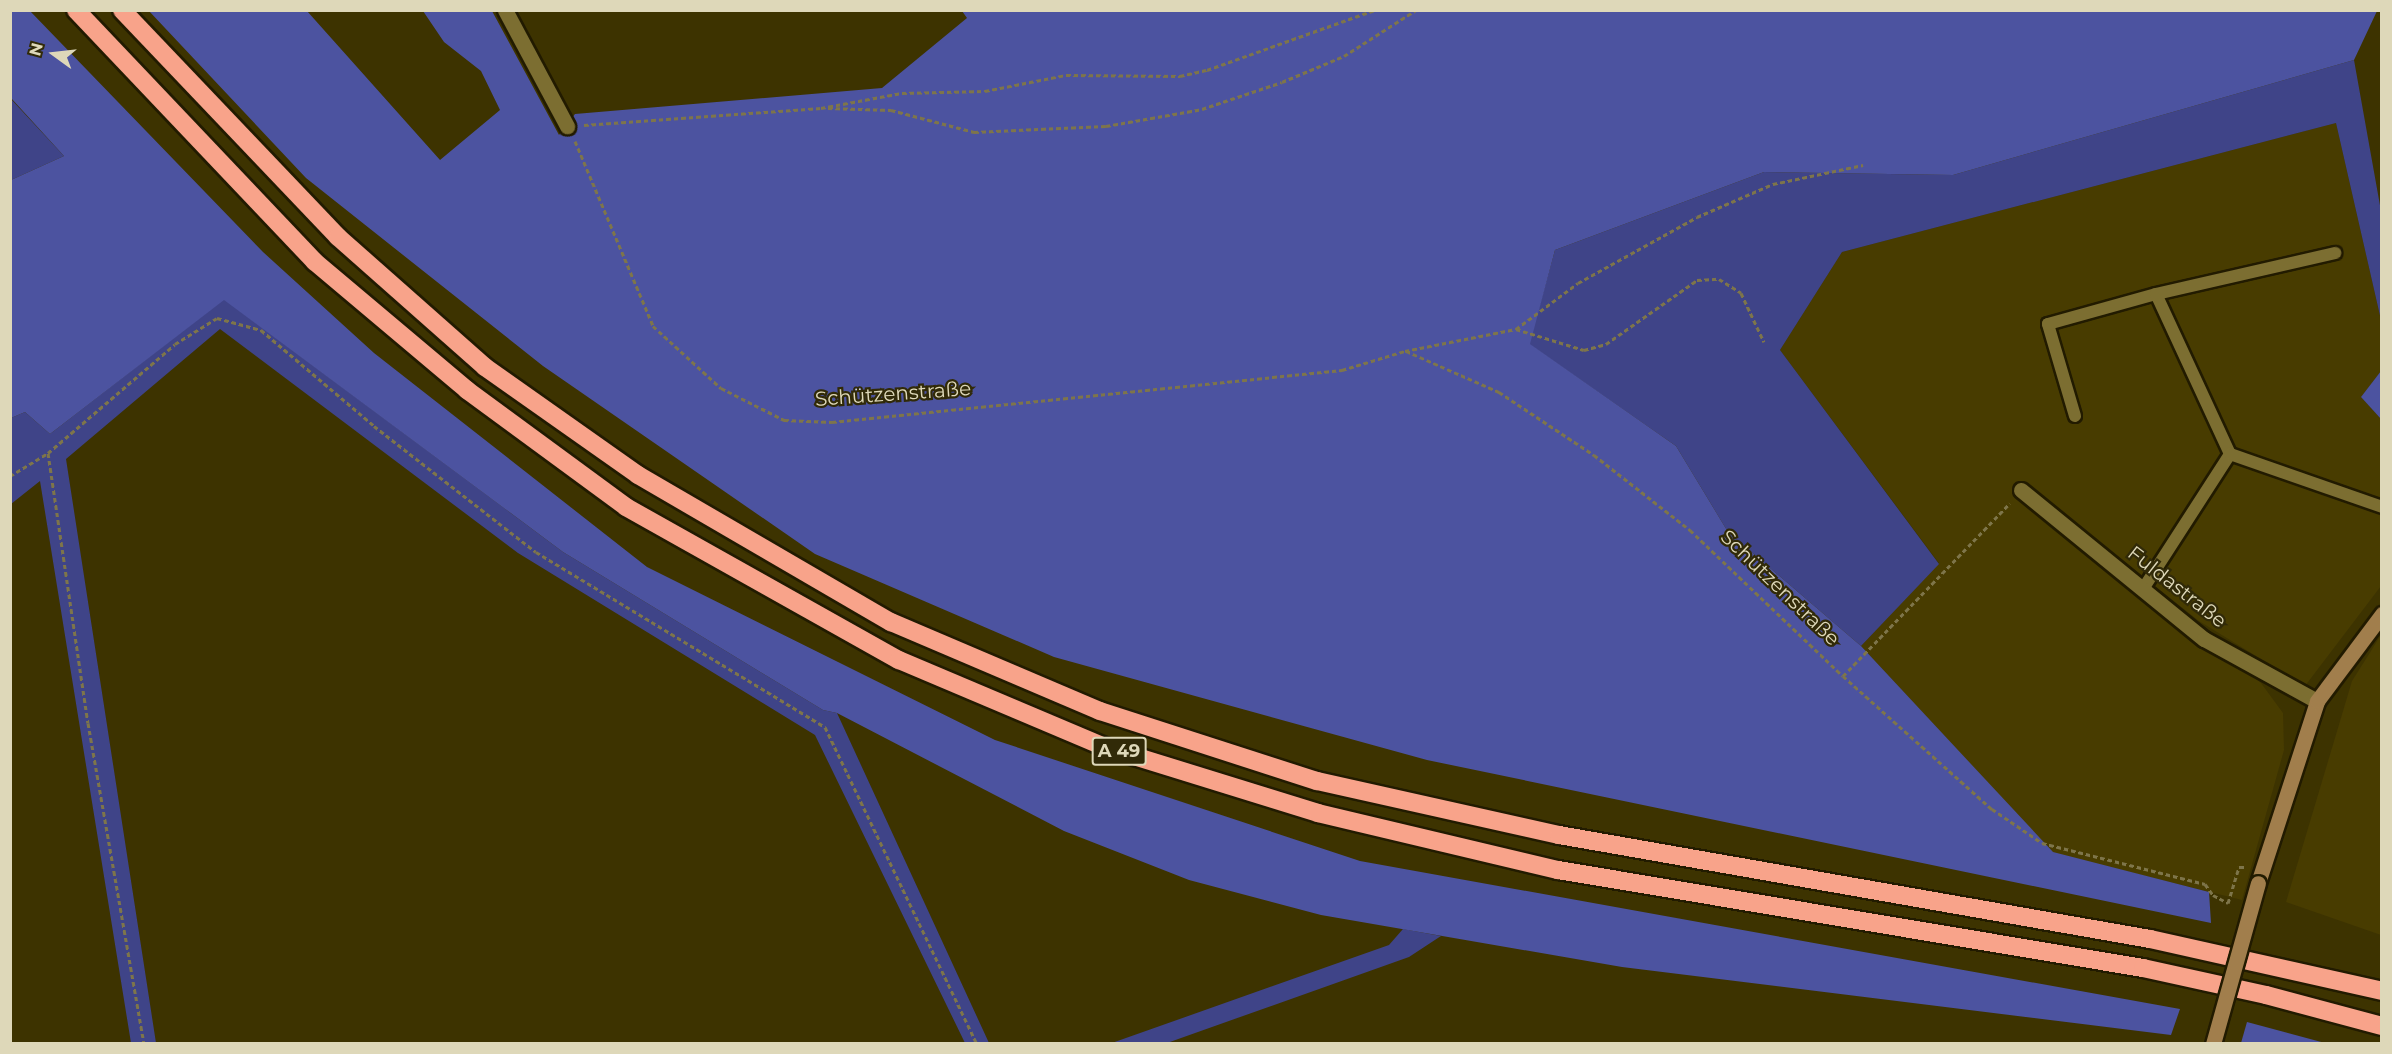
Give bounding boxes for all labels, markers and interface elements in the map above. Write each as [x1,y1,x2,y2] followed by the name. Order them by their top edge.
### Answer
[24,24,84,84] north arrow
[25,41,47,58] text: N
[814,377,972,411] street label: Schützenstraße
[1715,525,1845,651] street label: Schützenstraße
[2123,541,2231,633] street label: Fuldastraße
[1090,736,1148,766] road number: A 49

